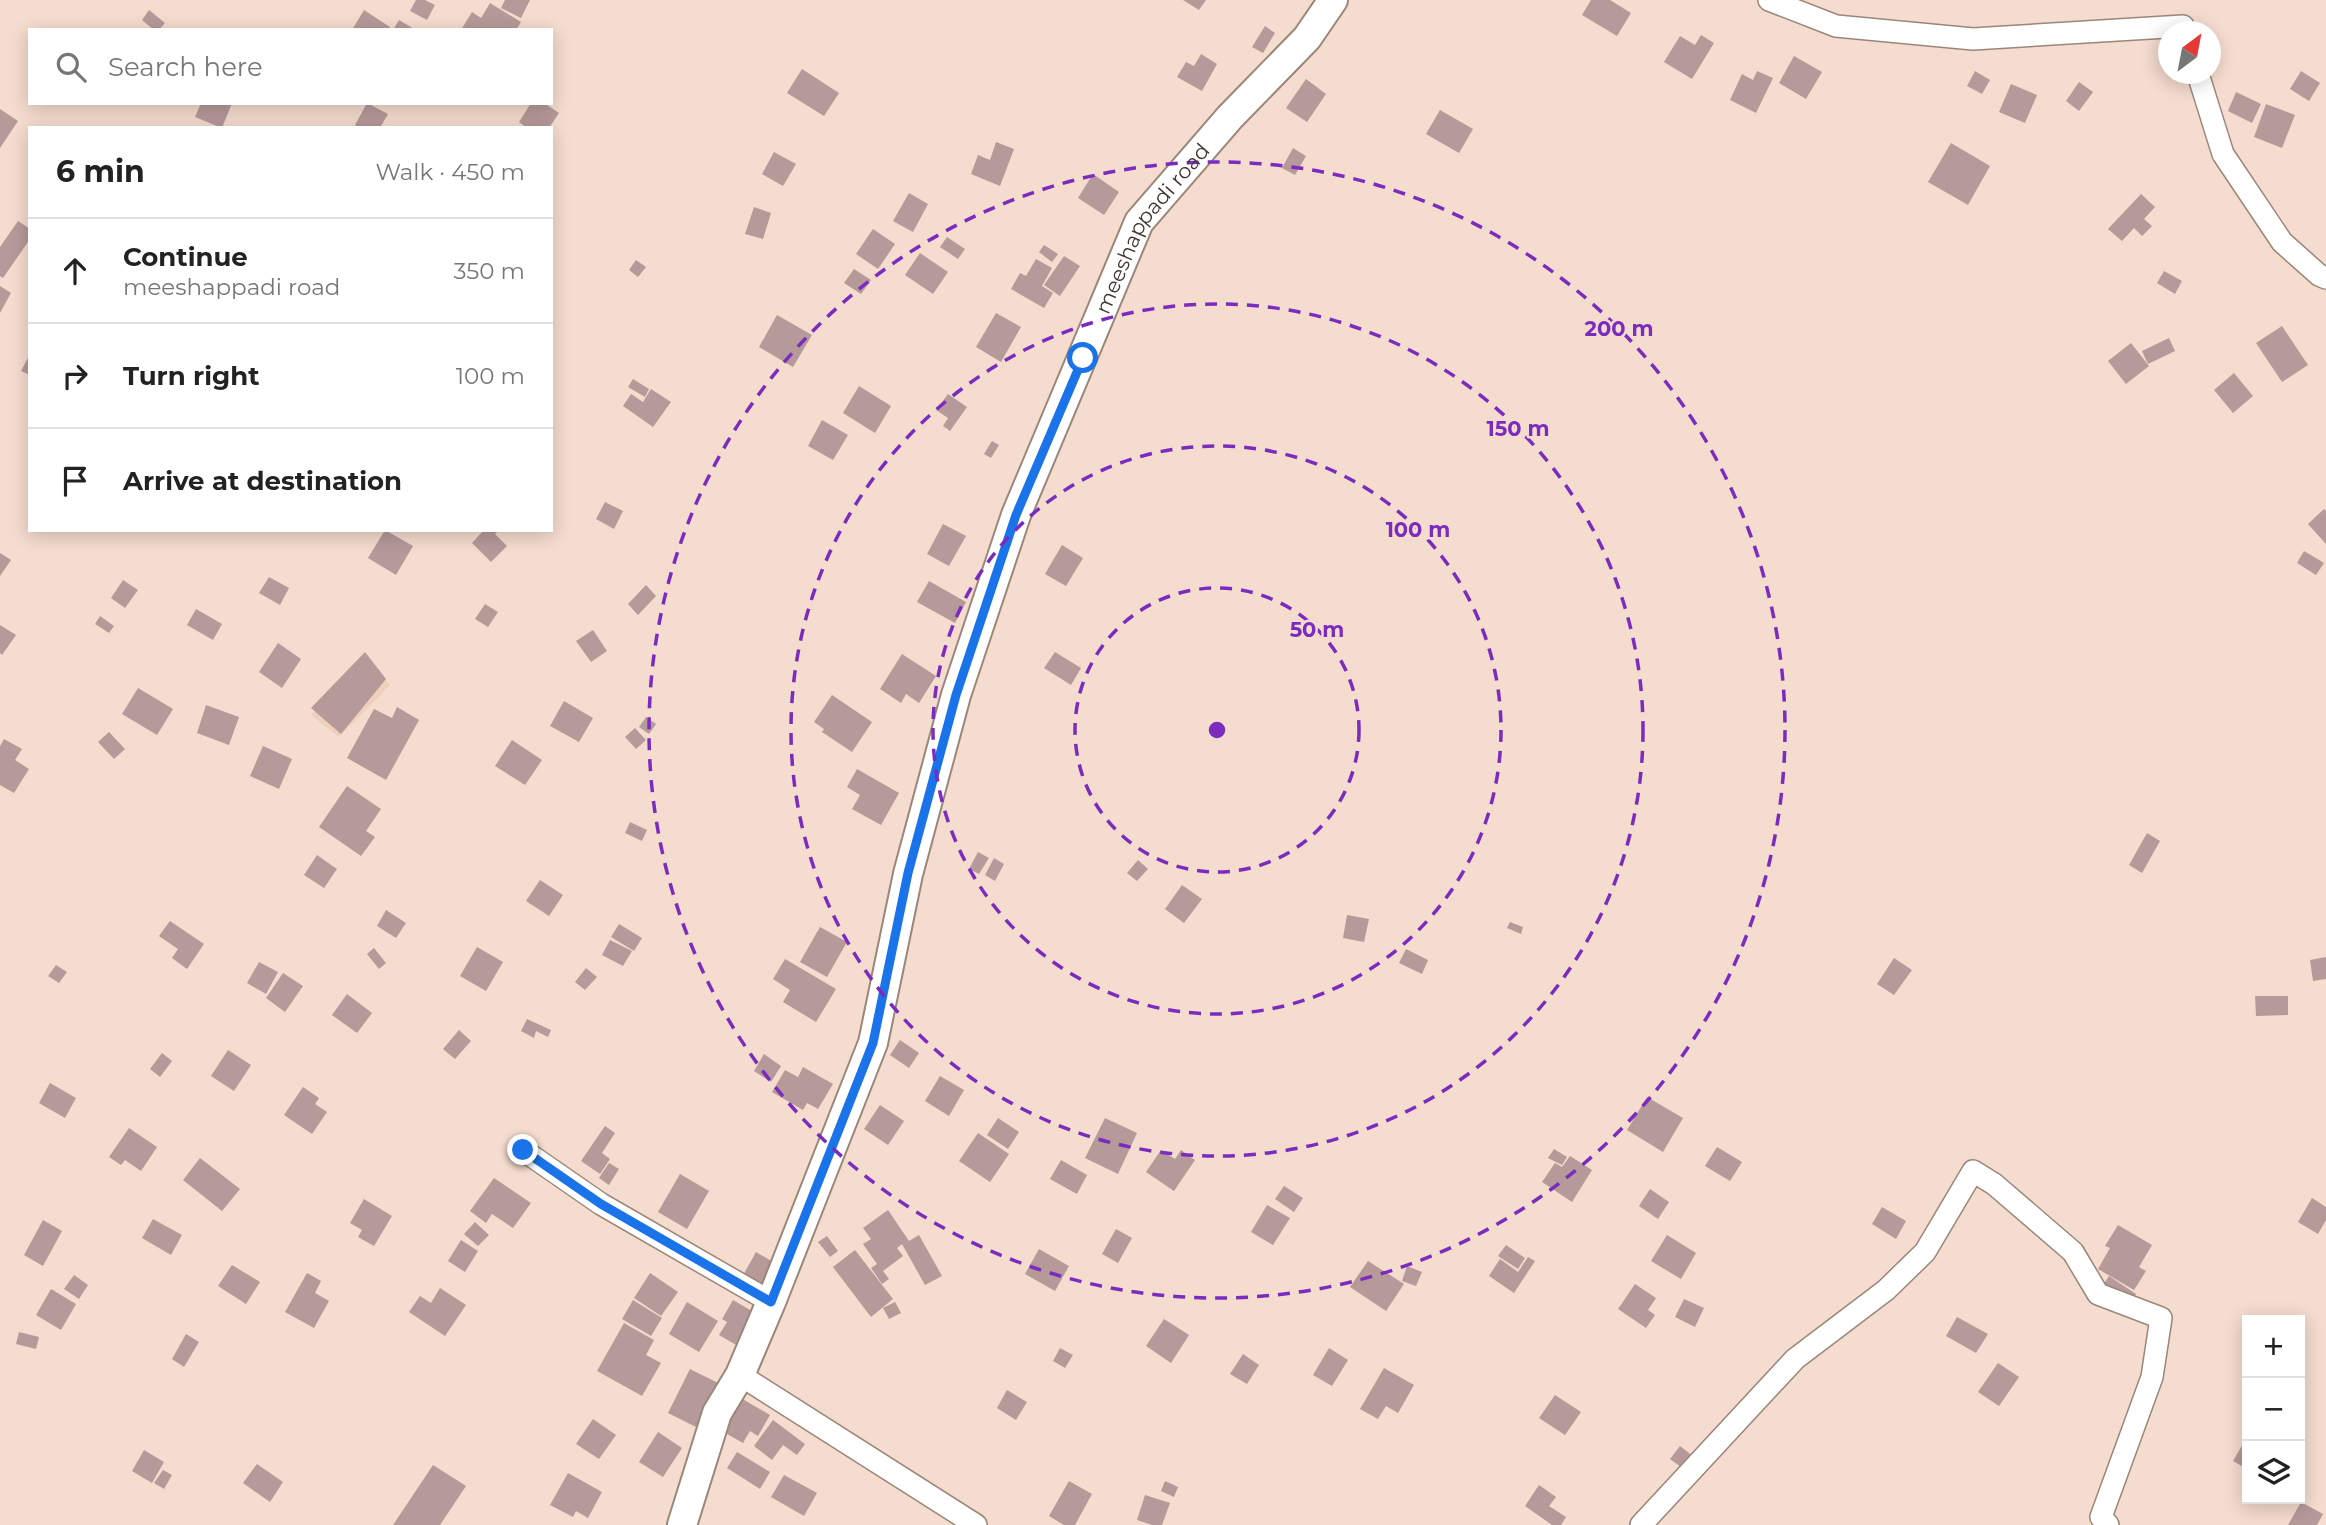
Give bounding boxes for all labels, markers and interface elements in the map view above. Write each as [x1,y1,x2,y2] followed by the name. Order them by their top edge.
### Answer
[2158,21,2221,84] north arrow
[28,28,553,105] search box
[52,48,90,86] icon: search
[108,51,263,83] text: Search here
[1089,138,1214,317] street label: meeshappadi road
[56,153,145,190] text: 6 min
[376,158,525,186] text: Walk · 450 m
[123,241,248,273] text: Continue
[56,252,94,290] icon: ahead
[454,257,525,285] text: 350 m
[123,273,340,301] text: meeshappadi road
[1585,316,1653,341] text: 200 m
[1067,342,1098,373] route start
[56,357,94,395] icon: right
[123,360,259,392] text: Turn right
[456,362,525,390] text: 100 m
[1487,416,1549,441] text: 150 m
[56,462,94,500] icon: arrive
[123,465,402,497] text: Arrive at destination
[1386,517,1450,542] text: 100 m
[1290,617,1344,642] text: 50 m
[1205,718,1229,742] centre of rings
[507,1134,538,1165] route end
[2242,1315,2305,1504] map controls
[2242,1315,2305,1378] button: +
[2242,1378,2305,1441] button: −
[2242,1441,2305,1504] button: layers

